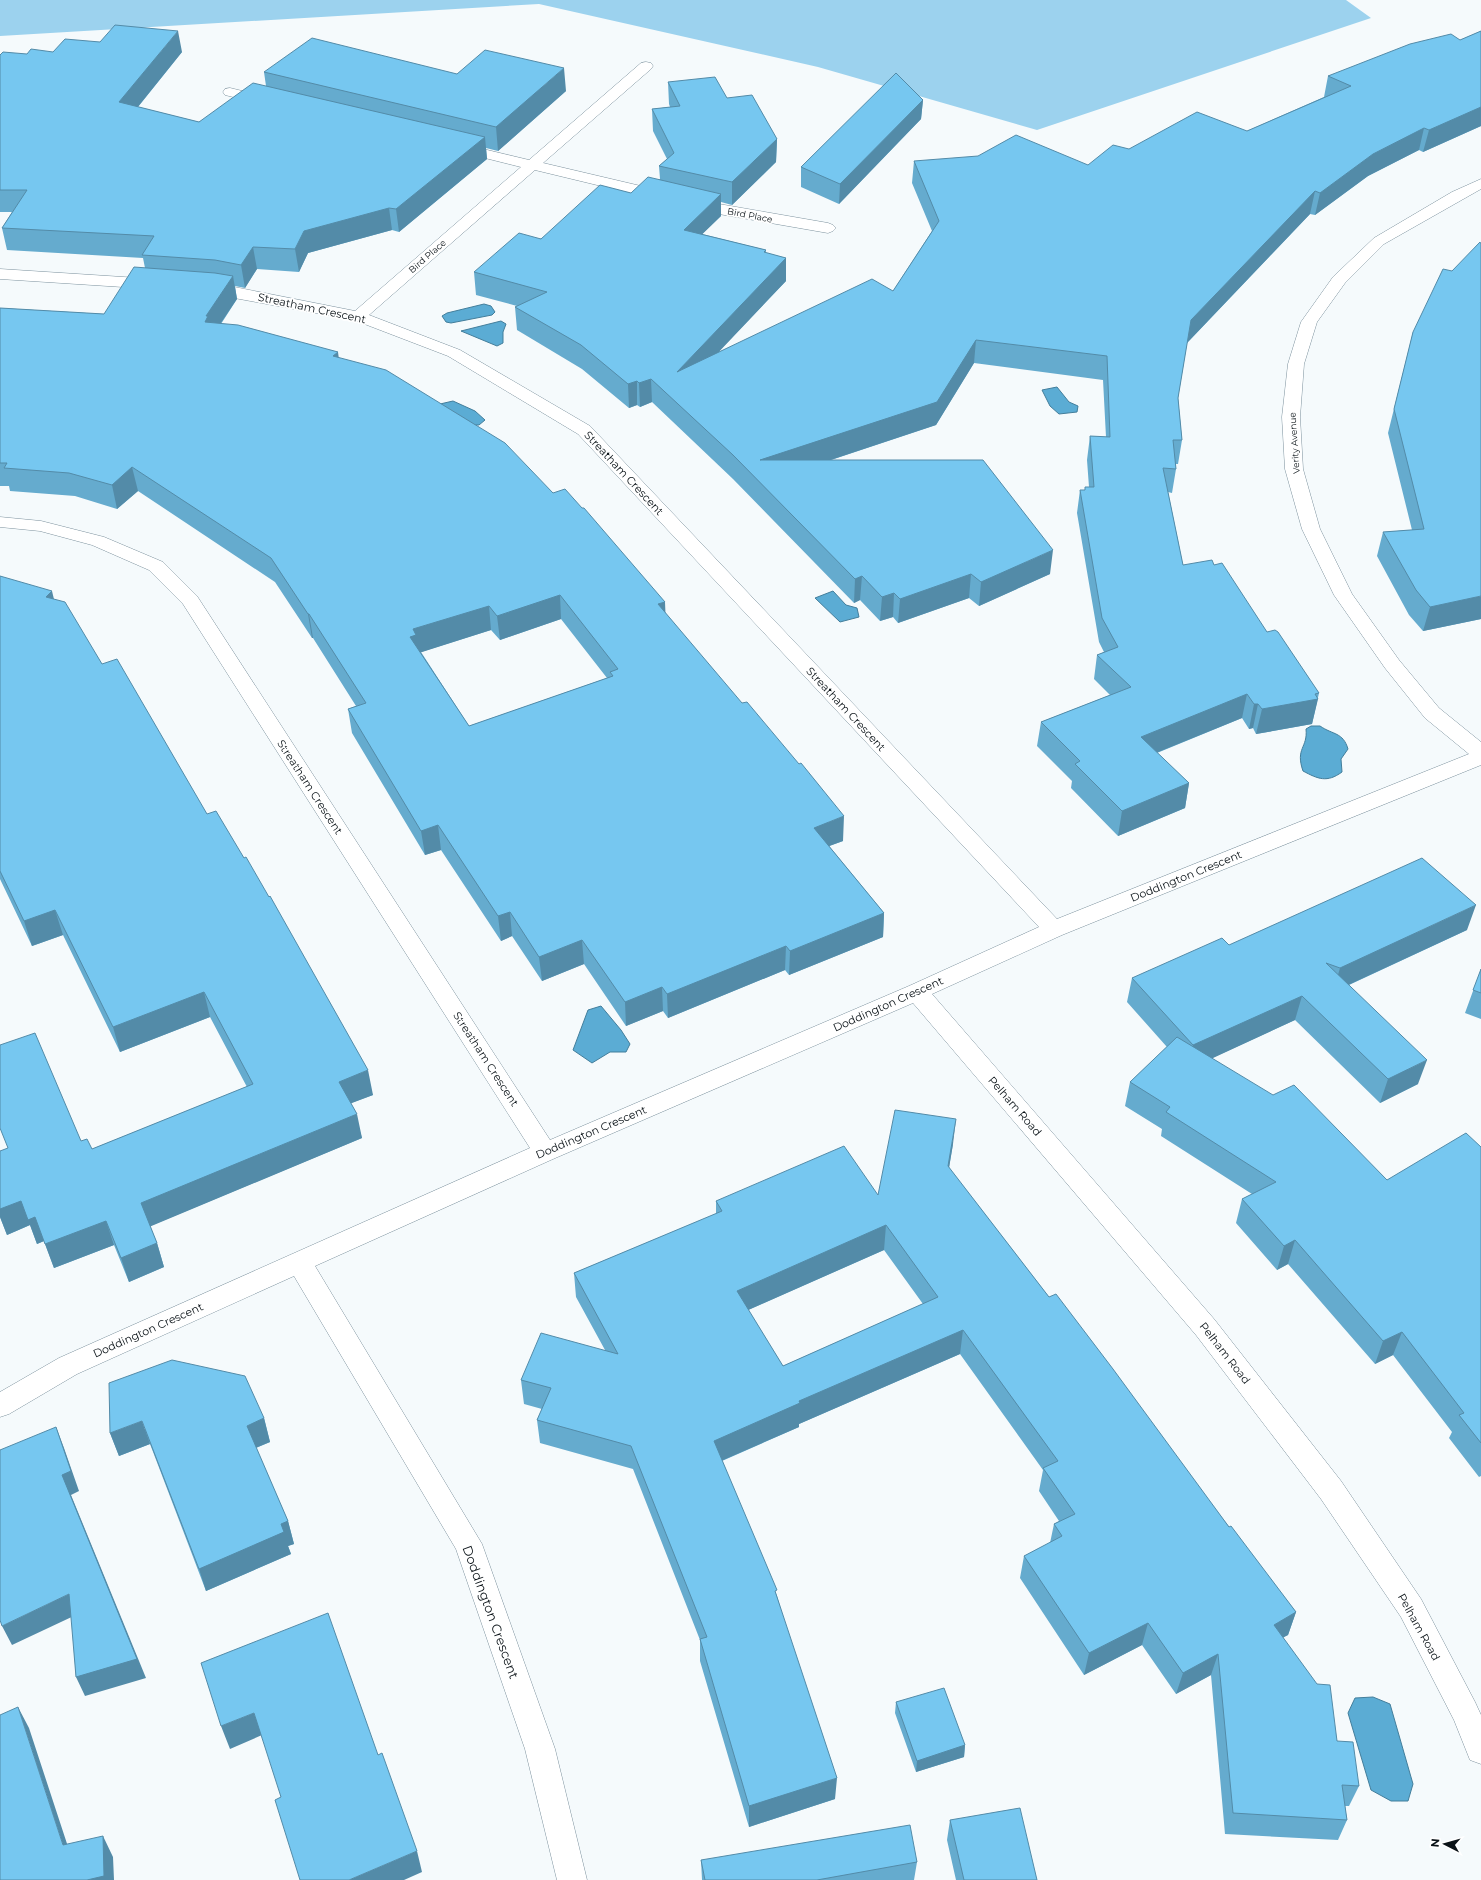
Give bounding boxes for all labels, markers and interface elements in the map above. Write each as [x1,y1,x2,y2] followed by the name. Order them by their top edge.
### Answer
[726,205,774,225] street label: Bird Place
[406,236,448,275] street label: Bird Place
[257,290,368,326] street label: Streatham Crescent
[1286,411,1302,474] street label: Verity Avenue
[581,428,667,518] street label: Streatham Crescent
[803,664,889,754] street label: Streatham Crescent
[274,737,346,837] street label: Streatham Crescent
[1128,847,1244,905] street label: Doddington Crescent
[831,973,946,1035] street label: Doddington Crescent
[450,1009,522,1109] street label: Streatham Crescent
[985,1073,1045,1139] street label: Pelham Road
[533,1102,649,1162] street label: Doddington Crescent
[91,1299,206,1361] street label: Doddington Crescent
[1197,1319,1253,1387] street label: Pelham Road
[459,1543,523,1681] street label: Doddington Crescent
[1395,1591,1443,1663] street label: Pelham Road
[1425,1824,1465,1864] north arrow
[1428,1838,1442,1848] text: N

